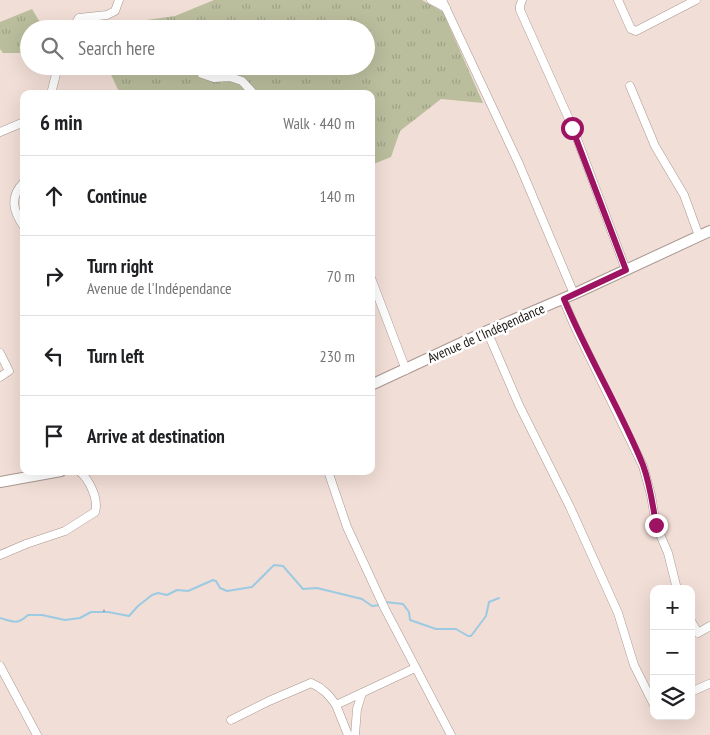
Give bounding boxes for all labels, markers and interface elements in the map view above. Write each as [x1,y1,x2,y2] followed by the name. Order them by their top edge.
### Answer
[20,20,375,75] search box
[38,34,66,62] icon: search
[78,36,155,60] text: Search here
[40,109,82,136] text: 6 min
[283,113,355,133] text: Walk · 440 m
[561,117,584,140] route start
[40,182,68,210] icon: ahead
[87,184,147,208] text: Continue
[320,186,355,206] text: 140 m
[87,254,153,278] text: Turn right
[40,262,68,290] icon: right
[327,266,355,286] text: 70 m
[87,278,232,298] text: Avenue de l'Indépendance
[425,299,548,367] street label: Avenue de l'Indépendance
[40,342,68,370] icon: left
[87,344,144,368] text: Turn left
[320,346,355,366] text: 230 m
[40,422,68,450] icon: arrive
[87,424,225,448] text: Arrive at destination
[645,514,668,537] route end
[650,585,695,720] map controls
[650,585,695,630] button: +
[650,630,695,675] button: −
[650,675,695,720] button: layers

